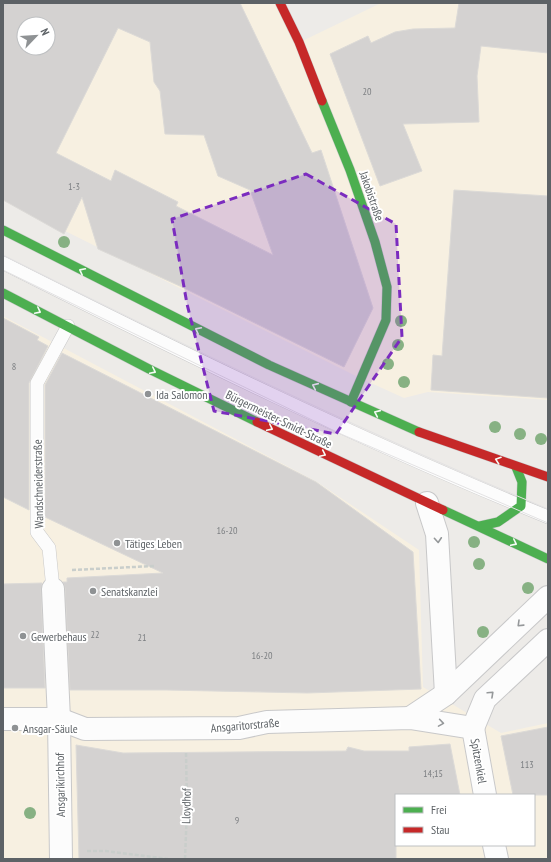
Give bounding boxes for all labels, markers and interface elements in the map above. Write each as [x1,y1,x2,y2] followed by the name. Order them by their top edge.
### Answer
[16,16,56,56] north arrow
[37,26,53,37] text: N
[363,85,372,98] house number: 20
[356,168,387,223] street label: Jakobistraße
[68,180,80,193] house number: 1-3
[79,268,87,276] one-way arrow
[33,306,41,314] one-way arrow
[195,327,203,334] one-way arrow
[12,360,16,373] house number: 8
[149,366,156,374] one-way arrow
[312,383,320,391] one-way arrow
[156,387,208,402] place label: Ida Salomon
[223,387,335,451] street label: Bürgermeister-Smidt-Straße
[143,389,153,399] marker: Ida Salomon
[373,410,380,418] one-way arrow
[265,423,273,431] one-way arrow
[30,439,46,529] street label: Wandschneiderstraße
[319,449,327,457] one-way arrow
[494,457,501,465] one-way arrow
[217,524,238,537] house number: 16-20
[125,536,182,551] place label: Tätiges Leben
[433,537,442,543] one-way arrow
[112,538,122,548] marker: Tätiges Leben
[510,538,517,546] one-way arrow
[101,584,158,599] place label: Senatskanzlei
[88,586,98,596] marker: Senatskanzlei
[517,619,525,627] one-way arrow
[91,628,100,641] house number: 22
[31,629,87,644] place label: Gewerbehaus
[18,631,28,641] marker: Gewerbehaus
[138,631,147,644] house number: 21
[252,649,273,662] house number: 16-20
[486,691,494,699] one-way arrow
[210,715,280,735] street label: Ansgaritorstraße
[438,718,444,727] one-way arrow
[23,721,78,736] place label: Ansgar-Säule
[10,723,20,733] marker: Ansgar-Säule
[468,737,490,785] street label: Spitzenkiel
[52,752,68,817] street label: Ansgarikirchhof
[520,758,534,771] house number: 113
[423,767,443,780] house number: 14;15
[178,787,194,824] street label: Lloydhof
[395,794,535,846] legend
[431,802,447,817] text: Frei
[235,814,239,827] house number: 9
[431,822,449,837] text: Stau

